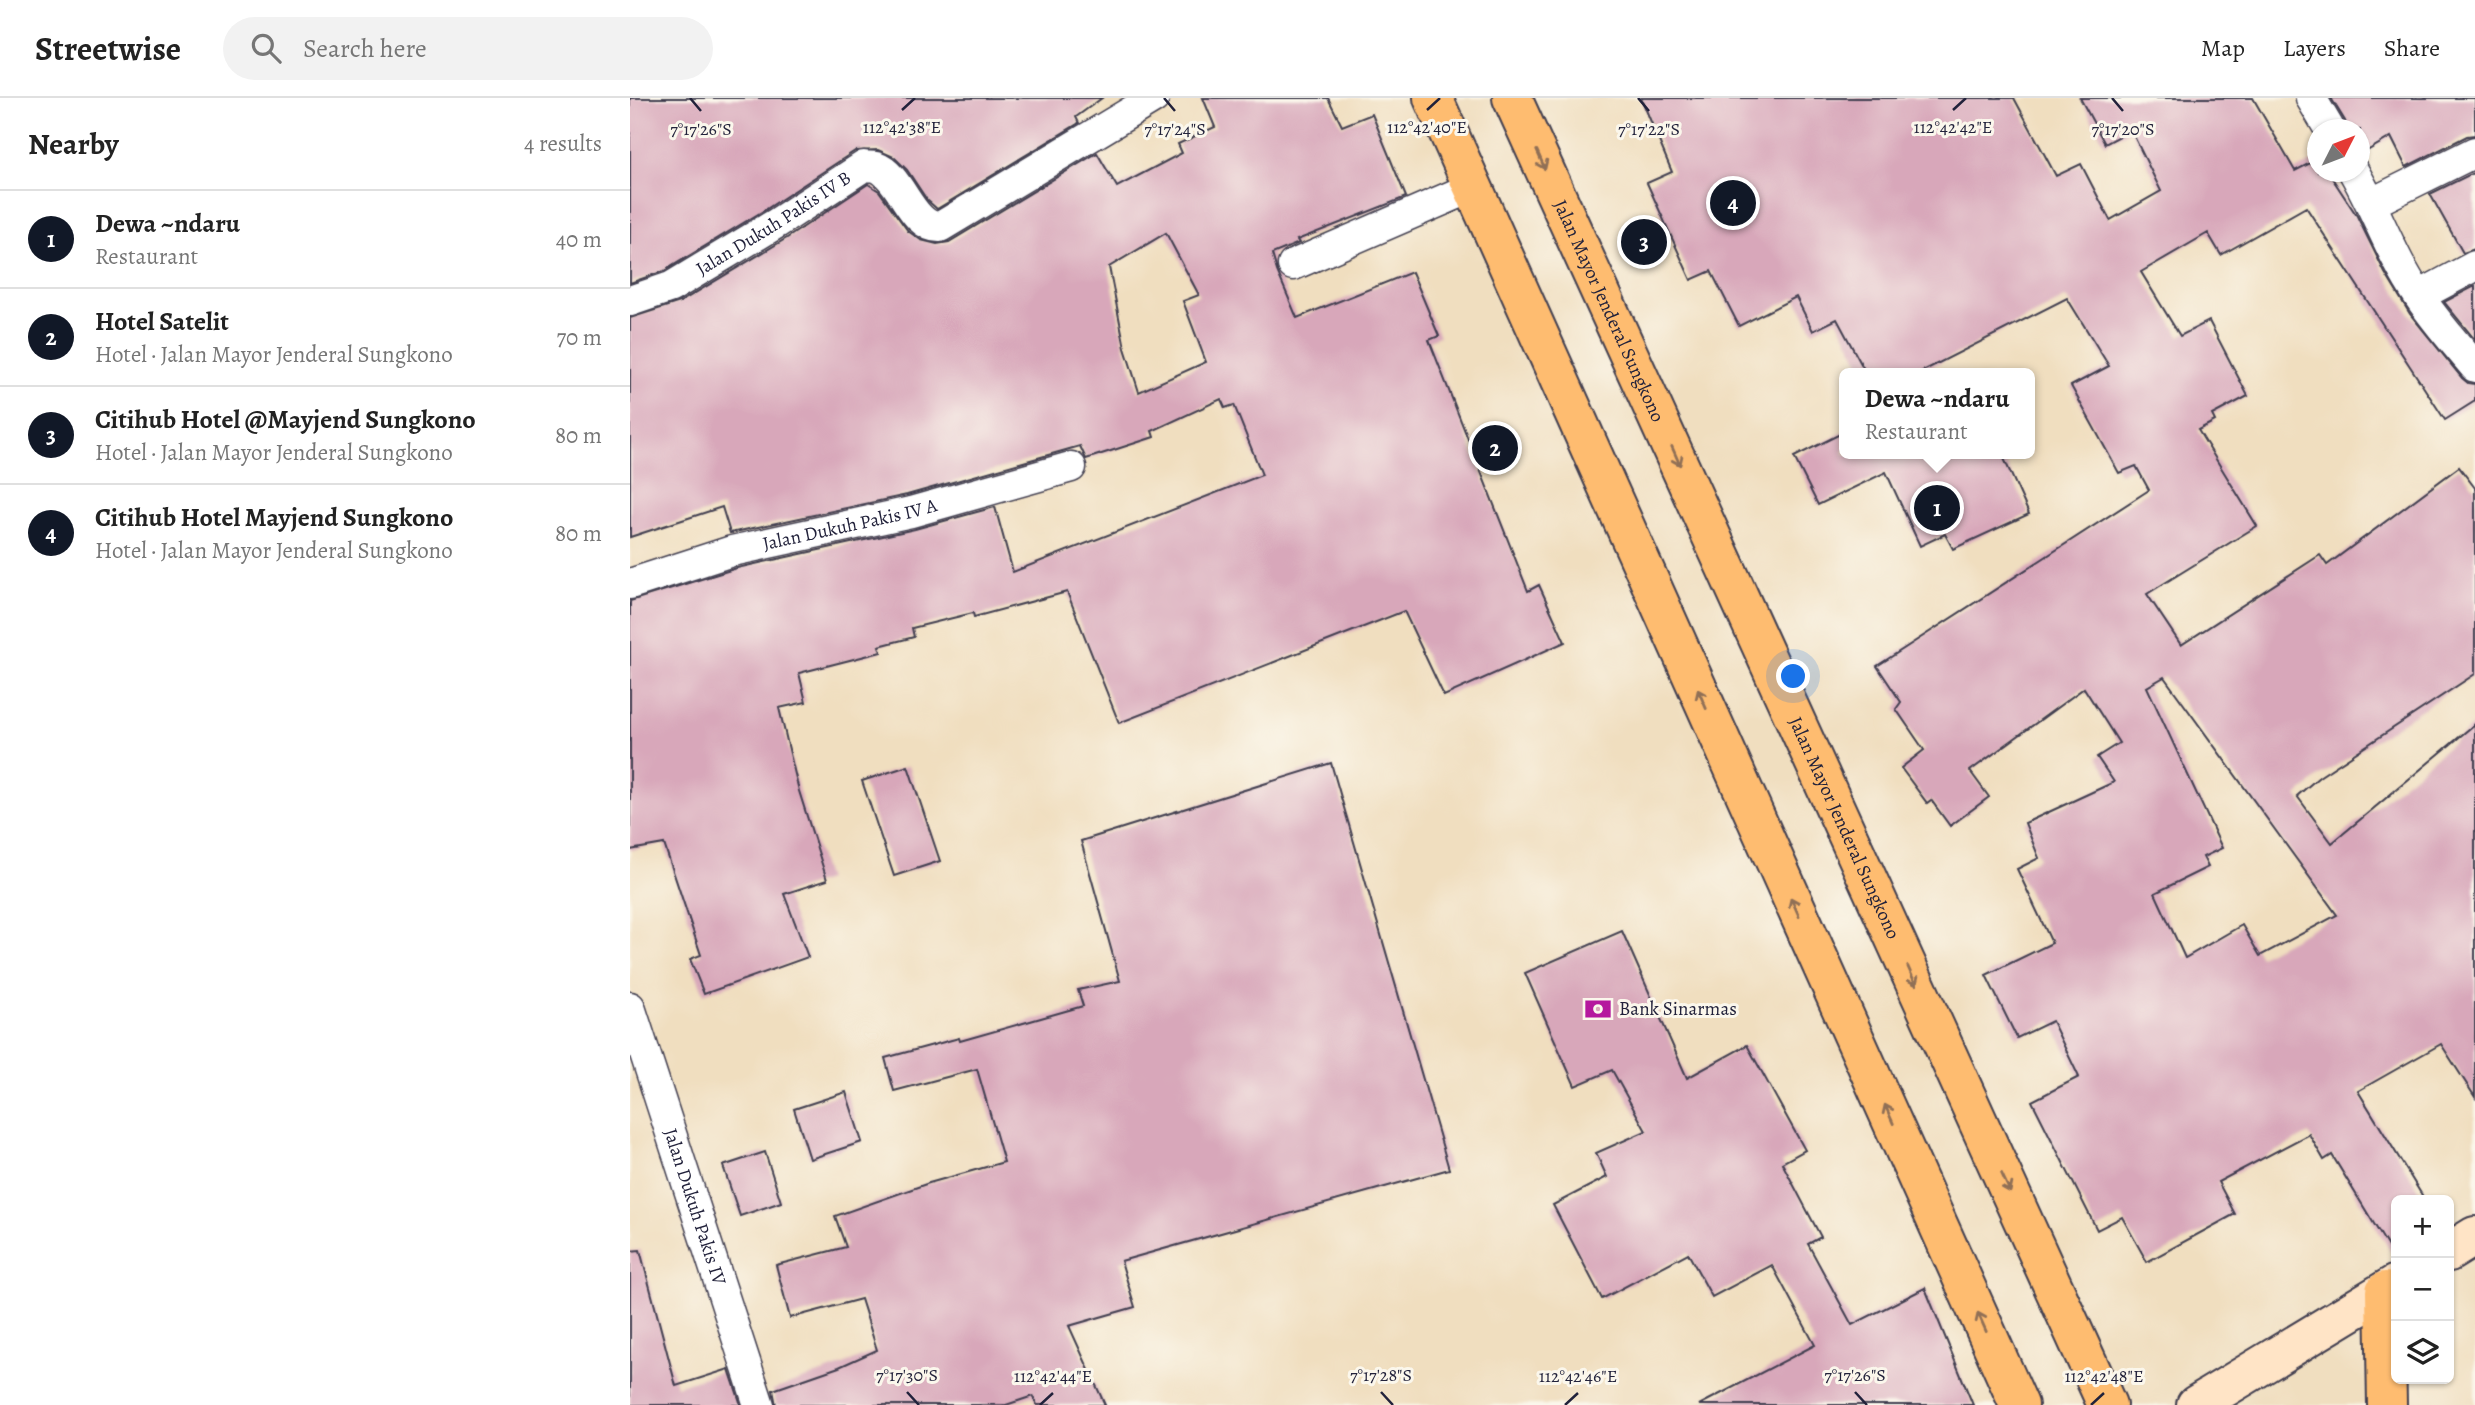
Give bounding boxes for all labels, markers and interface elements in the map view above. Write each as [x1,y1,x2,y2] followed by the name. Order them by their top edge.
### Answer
[223,17,713,80] search box
[35,26,181,71] text: Streetwise
[247,29,285,67] icon: search
[303,31,427,66] text: Search here
[2201,32,2245,64] text: Map
[2283,32,2346,64] text: Layers
[2384,32,2440,64] text: Share
[863,115,941,139] text: 112°42'38"E
[1387,115,1467,139] text: 112°42'40"E
[1914,115,1992,139] text: 112°42'42"E
[670,117,732,141] text: 7°17'26"S
[1144,117,1206,141] text: 7°17'24"S
[1618,117,1680,141] text: 7°17'22"S
[2092,117,2154,141] text: 7°17'20"S
[2307,119,2370,182] north arrow
[28,124,119,164] text: Nearby
[524,128,602,159] text: 4 results
[1535,149,1548,170] one-way arrow
[691,165,856,282] street label: Jalan Dukuh Pakis IV B
[1710,177,1756,229] pin: 4
[1547,196,1671,426] street label: Jalan Mayor Jenderal Sungkono
[95,206,240,241] text: Dewa ~ndaru
[1621,216,1667,268] pin: 3
[47,224,55,255] text: 1
[556,224,602,255] text: 40 m
[95,241,198,272] text: Restaurant
[95,304,229,339] text: Hotel Satelit
[45,322,57,353] text: 2
[556,322,602,353] text: 70 m
[95,339,453,370] text: Hotel · Jalan Mayor Jenderal Sungkono
[1839,368,2035,459] popup
[1864,381,2010,416] text: Dewa ~ndaru
[95,402,476,437] text: Citihub Hotel @Mayjend Sungkono
[1864,416,1968,447] text: Restaurant
[46,420,56,451] text: 3
[555,420,602,451] text: 80 m
[1472,422,1518,474] pin: 2
[95,437,453,468] text: Hotel · Jalan Mayor Jenderal Sungkono
[1670,446,1683,467] one-way arrow
[1914,482,1960,534] pin: 1
[760,492,941,557] street label: Jalan Dukuh Pakis IV A
[95,500,453,535] text: Citihub Hotel Mayjend Sungkono
[46,518,56,549] text: 4
[555,518,602,549] text: 80 m
[95,535,453,566] text: Hotel · Jalan Mayor Jenderal Sungkono
[1776,659,1810,693] your location
[1695,689,1708,710] one-way arrow
[1782,713,1906,943] street label: Jalan Mayor Jenderal Sungkono
[1788,897,1801,918] one-way arrow
[1906,965,1919,986] one-way arrow
[1583,994,1613,1024] bank icon: Bank Sinarmas
[1619,996,1737,1022] place label: Bank Sinarmas
[1882,1104,1895,1126] one-way arrow
[657,1125,732,1289] street label: Jalan Dukuh Pakis IV
[2000,1172,2013,1193] one-way arrow
[2391,1195,2454,1384] map controls
[2391,1195,2454,1258] button: +
[2391,1258,2454,1321] button: −
[1975,1312,1988,1333] one-way arrow
[2391,1321,2454,1384] button: layers
[876,1363,938,1387] text: 7°17'30"S
[1350,1363,1412,1387] text: 7°17'28"S
[1824,1363,1886,1387] text: 7°17'26"S
[1014,1364,1092,1388] text: 112°42'44"E
[1539,1364,1617,1388] text: 112°42'46"E
[2064,1364,2144,1388] text: 112°42'48"E

